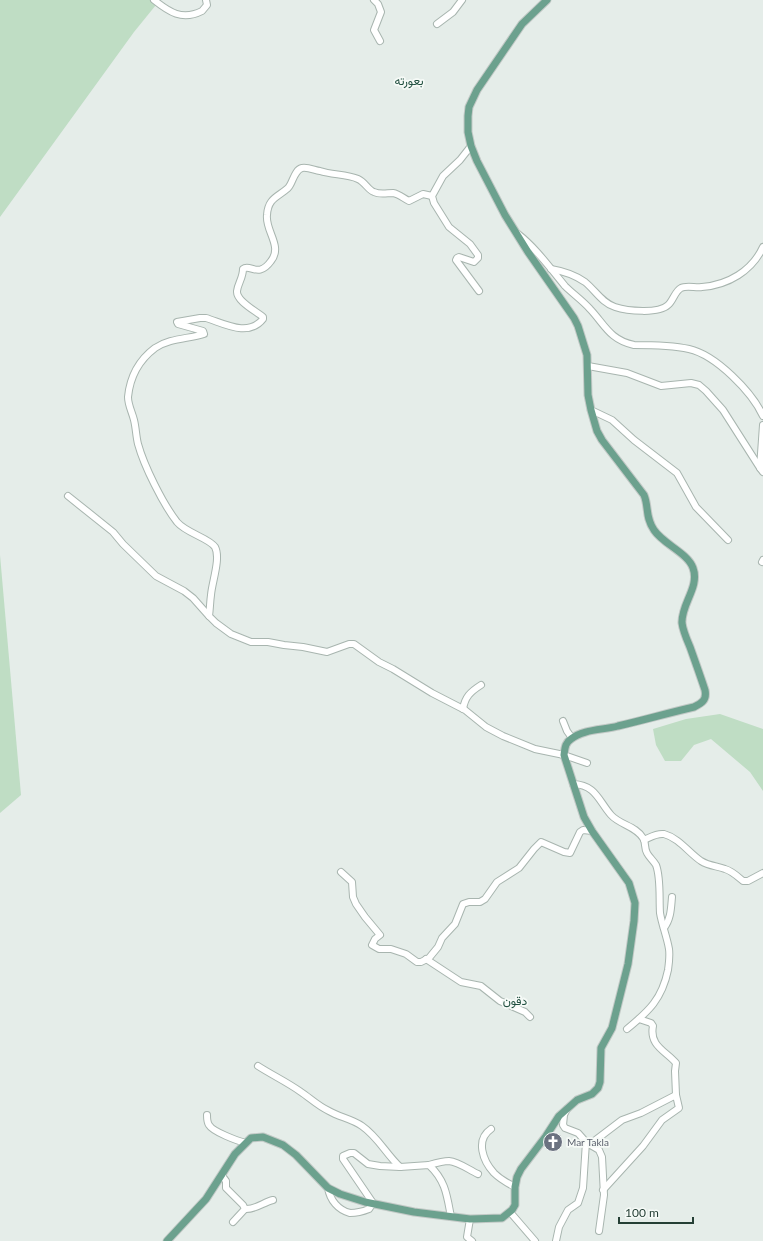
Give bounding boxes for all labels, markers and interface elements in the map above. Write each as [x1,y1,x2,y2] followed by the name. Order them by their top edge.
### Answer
[394,73,424,89] district label: بعورته
[503,993,528,1009] district label: دقون
[542,1131,564,1153] church icon: Mar Takla
[567,1136,609,1148] place label: Mar Takla
[619,1199,693,1225] scale bar
[625,1205,659,1220] text: 100 m

